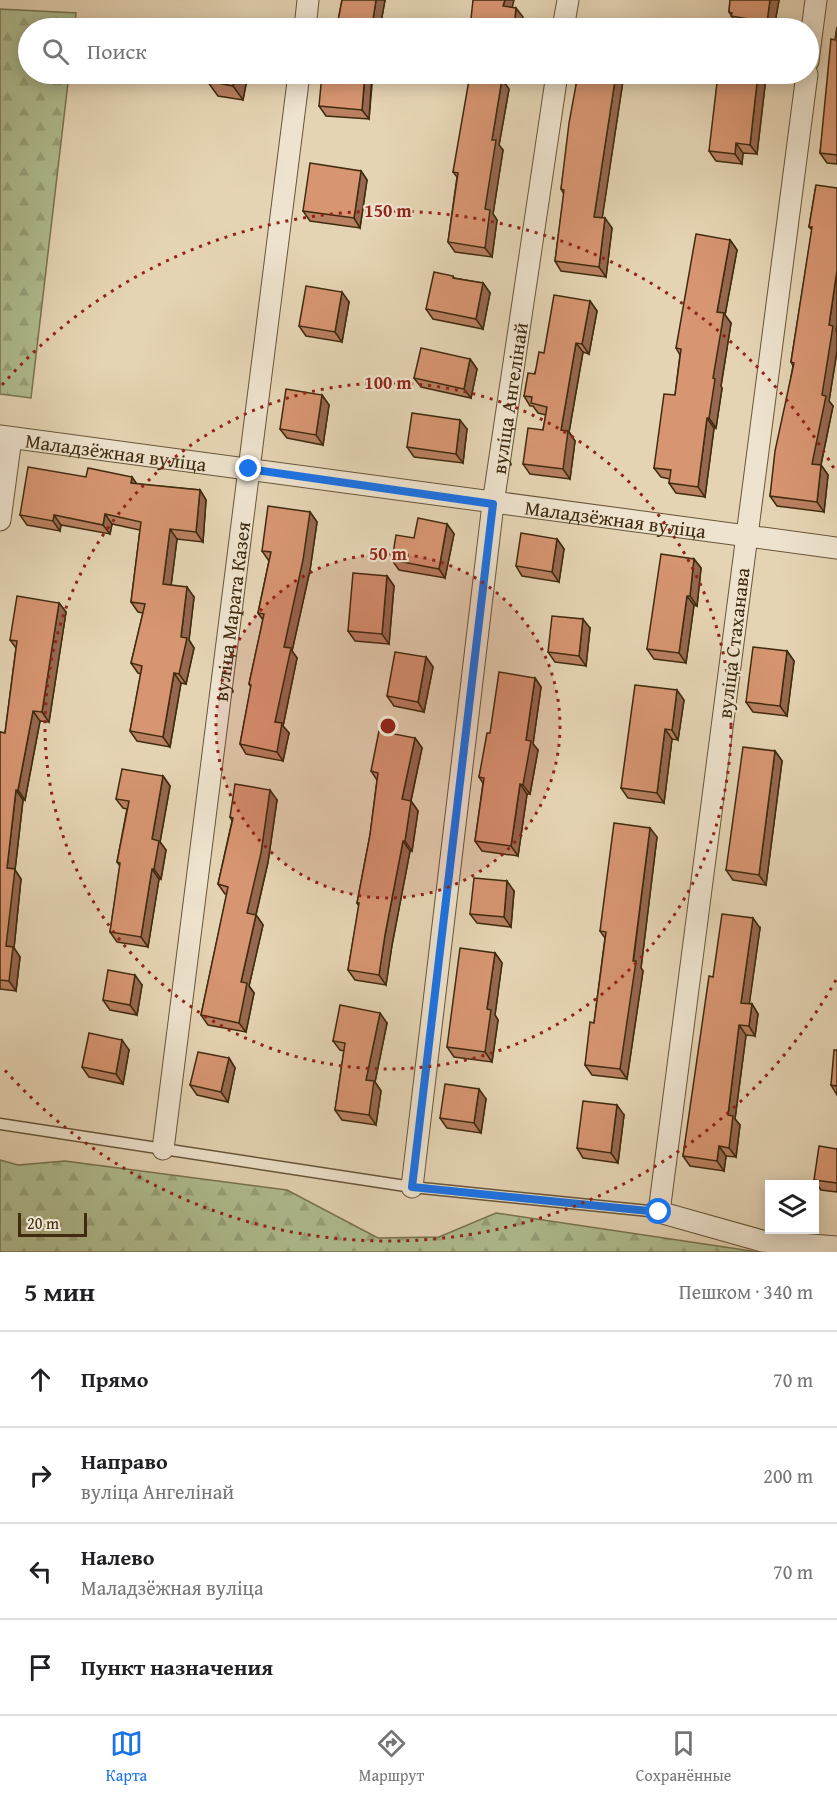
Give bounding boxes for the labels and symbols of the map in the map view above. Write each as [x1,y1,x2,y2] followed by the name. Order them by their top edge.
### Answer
[364,197,412,224] text: 150 m
[483,320,534,476] street label: вуліца Ангелінай
[364,369,412,396] text: 100 m
[24,425,209,478] street label: Маладзёжная вуліца
[235,455,261,481] route end
[523,492,708,545] street label: Маладзёжная вуліца
[205,520,257,703] street label: вуліца Марата Казея
[369,540,408,567] text: 50 m
[709,565,757,720] street label: вуліца Стаханава
[378,716,398,736] centre of rings
[645,1198,671,1224] route start
[18,1210,87,1238] scale bar

